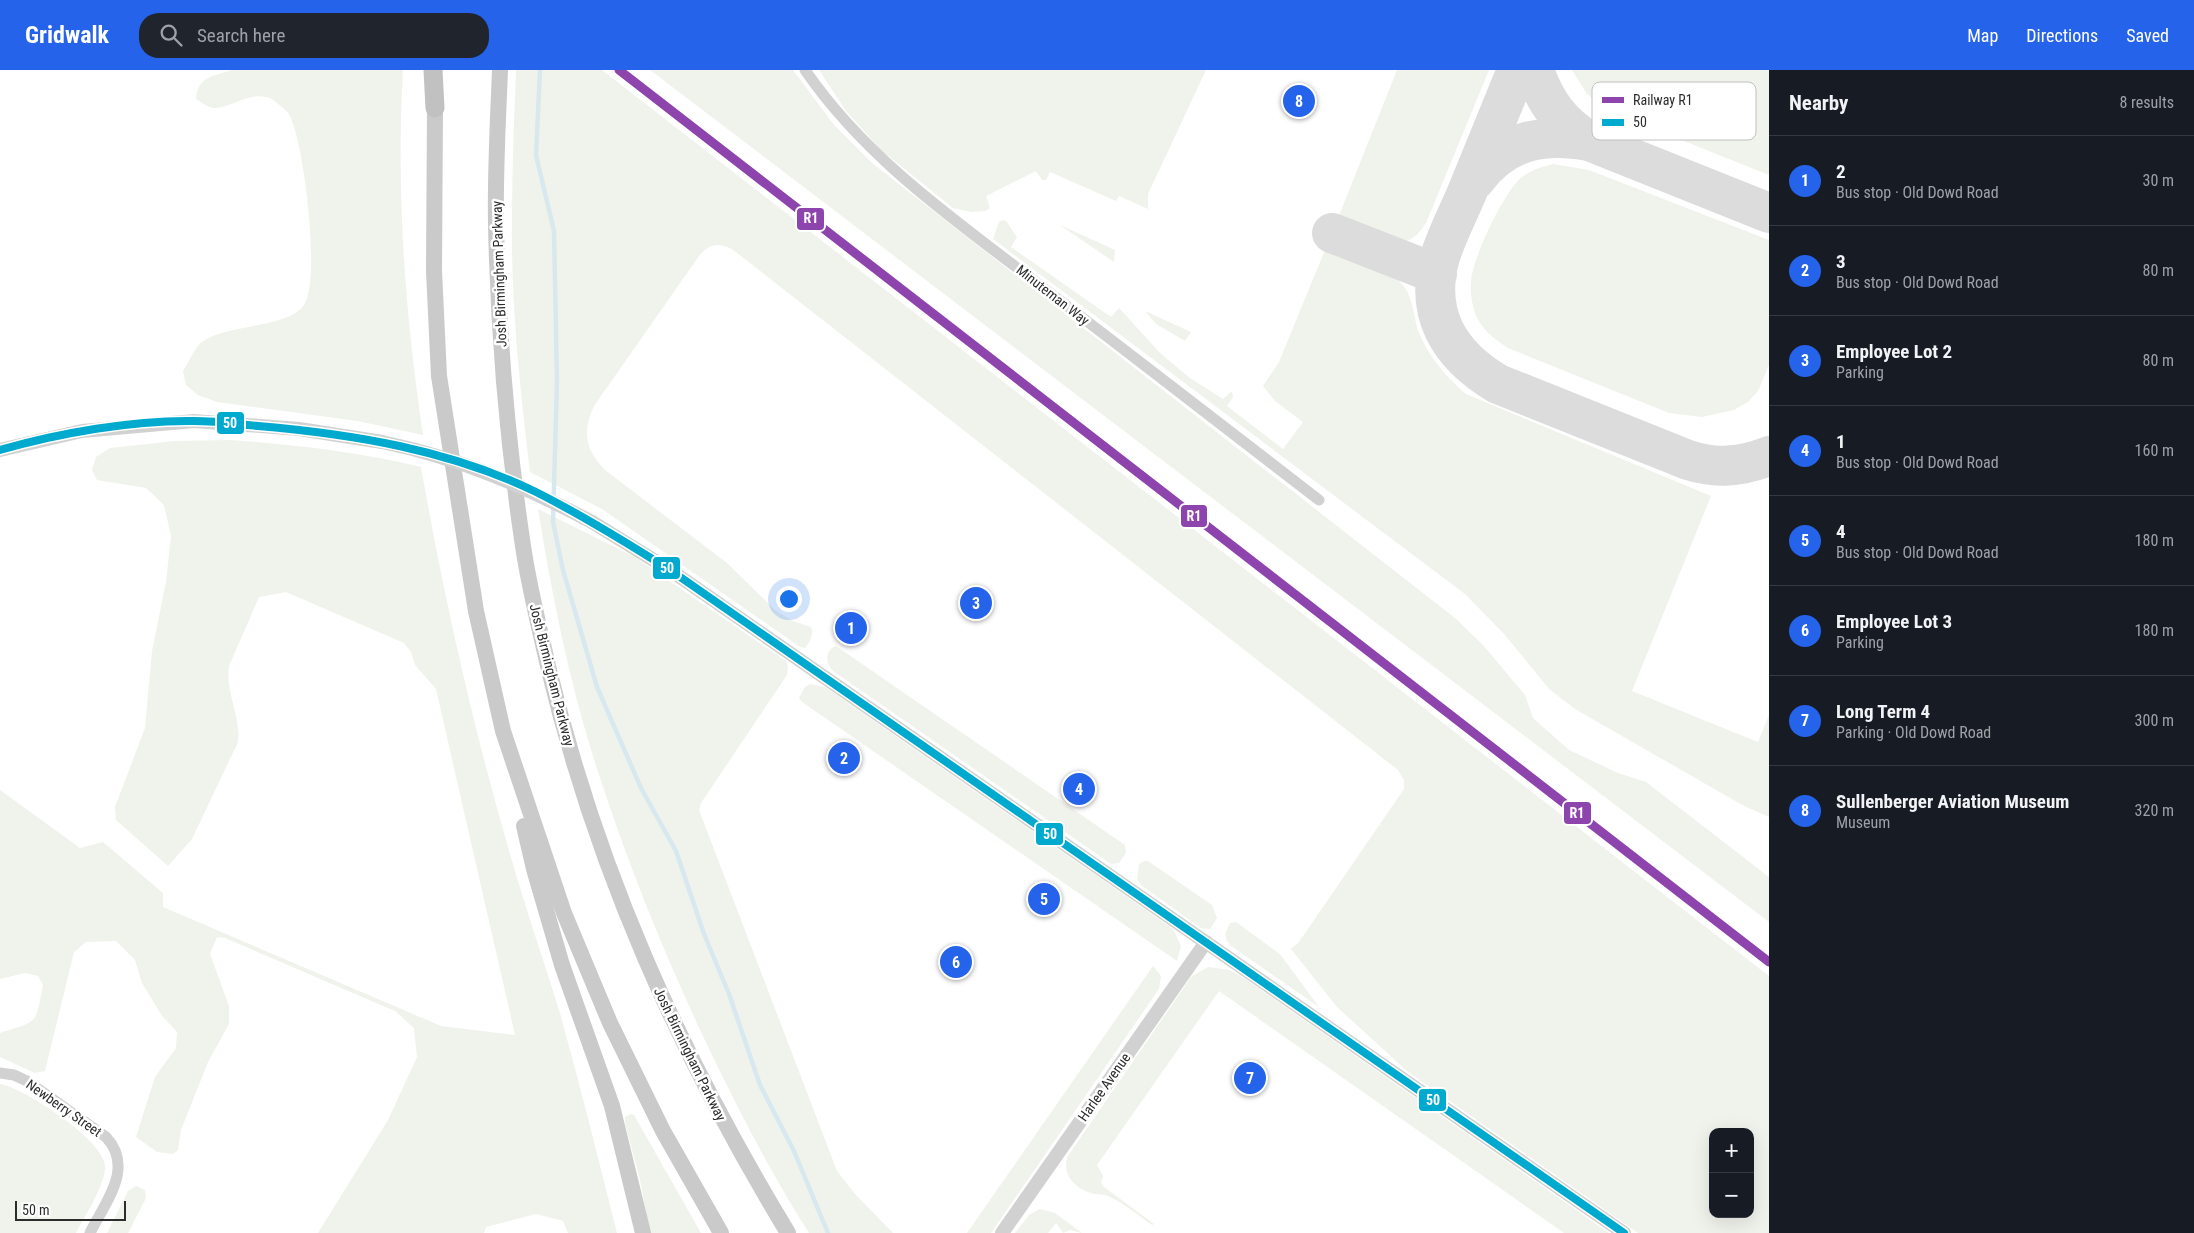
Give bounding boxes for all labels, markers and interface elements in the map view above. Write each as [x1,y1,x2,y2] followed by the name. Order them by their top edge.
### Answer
[139,13,489,58] search box
[25,21,109,49] text: Gridwalk
[157,21,185,49] icon: search
[197,24,285,47] text: Search here
[1967,25,1998,46] text: Map
[2026,25,2098,46] text: Directions
[2126,25,2169,46] text: Saved
[1283,82,1315,120] pin: 8
[1592,82,1756,140] legend
[1789,91,1848,115] text: Nearby
[1633,92,1693,108] text: Railway R1
[2119,93,2174,112] text: 8 results
[1633,114,1647,130] text: 50
[1836,160,1846,183] text: 2
[1801,171,1809,190] text: 1
[2142,171,2174,190] text: 30 m
[1836,183,1999,202] text: Bus stop · Old Dowd Road
[488,200,510,347] street label: Josh Birmingham Parkway
[796,207,825,231] line badge: R1
[804,210,818,226] text: R1
[1836,250,1846,273] text: 3
[1801,261,1809,280] text: 2
[2142,261,2174,280] text: 80 m
[1013,262,1093,329] street label: Minuteman Way
[1836,273,1999,292] text: Bus stop · Old Dowd Road
[1836,340,1952,363] text: Employee Lot 2
[1801,351,1809,370] text: 3
[2142,351,2174,370] text: 80 m
[1836,363,1884,382] text: Parking
[216,411,245,435] line badge: 50
[223,415,237,431] text: 50
[1836,430,1846,453] text: 1
[1801,441,1809,460] text: 4
[2135,441,2174,460] text: 160 m
[1836,453,1999,472] text: Bus stop · Old Dowd Road
[1180,504,1208,528] line badge: R1
[1187,508,1201,524] text: R1
[1836,520,1846,543] text: 4
[1801,531,1809,550] text: 5
[2135,531,2174,550] text: 180 m
[1836,543,1999,562] text: Bus stop · Old Dowd Road
[652,556,681,580] line badge: 50
[660,560,674,576] text: 50
[960,584,992,622] pin: 3
[776,586,802,612] your location
[527,602,578,748] street label: Josh Birmingham Parkway
[835,609,867,647] pin: 1
[1836,610,1952,633] text: Employee Lot 3
[1801,621,1809,640] text: 6
[2135,621,2174,640] text: 180 m
[1836,633,1884,652] text: Parking
[1836,700,1930,723] text: Long Term 4
[1801,711,1809,730] text: 7
[2135,711,2174,730] text: 300 m
[1836,723,1991,742] text: Parking · Old Dowd Road
[828,739,860,777] pin: 2
[1063,770,1095,808] pin: 4
[1836,790,2069,813] text: Sullenberger Aviation Museum
[1563,801,1592,825] line badge: R1
[1801,801,1809,820] text: 8
[2135,801,2174,820] text: 320 m
[1570,805,1584,821] text: R1
[1836,813,1890,832] text: Museum
[1035,822,1064,846] line badge: 50
[1043,826,1057,842] text: 50
[1028,880,1060,918] pin: 5
[940,943,972,981] pin: 6
[651,985,729,1123] street label: Josh Birmingham Parkway
[1075,1049,1134,1124] street label: Harlee Avenue
[1234,1059,1266,1097] pin: 7
[23,1076,105,1140] street label: Newberry Street
[1418,1088,1447,1112] line badge: 50
[1426,1092,1440,1108] text: 50
[1709,1128,1754,1218] map controls
[1709,1128,1754,1173] button: +
[1709,1173,1754,1218] button: −
[15,1198,126,1221] scale bar
[22,1202,50,1218] text: 50 m

